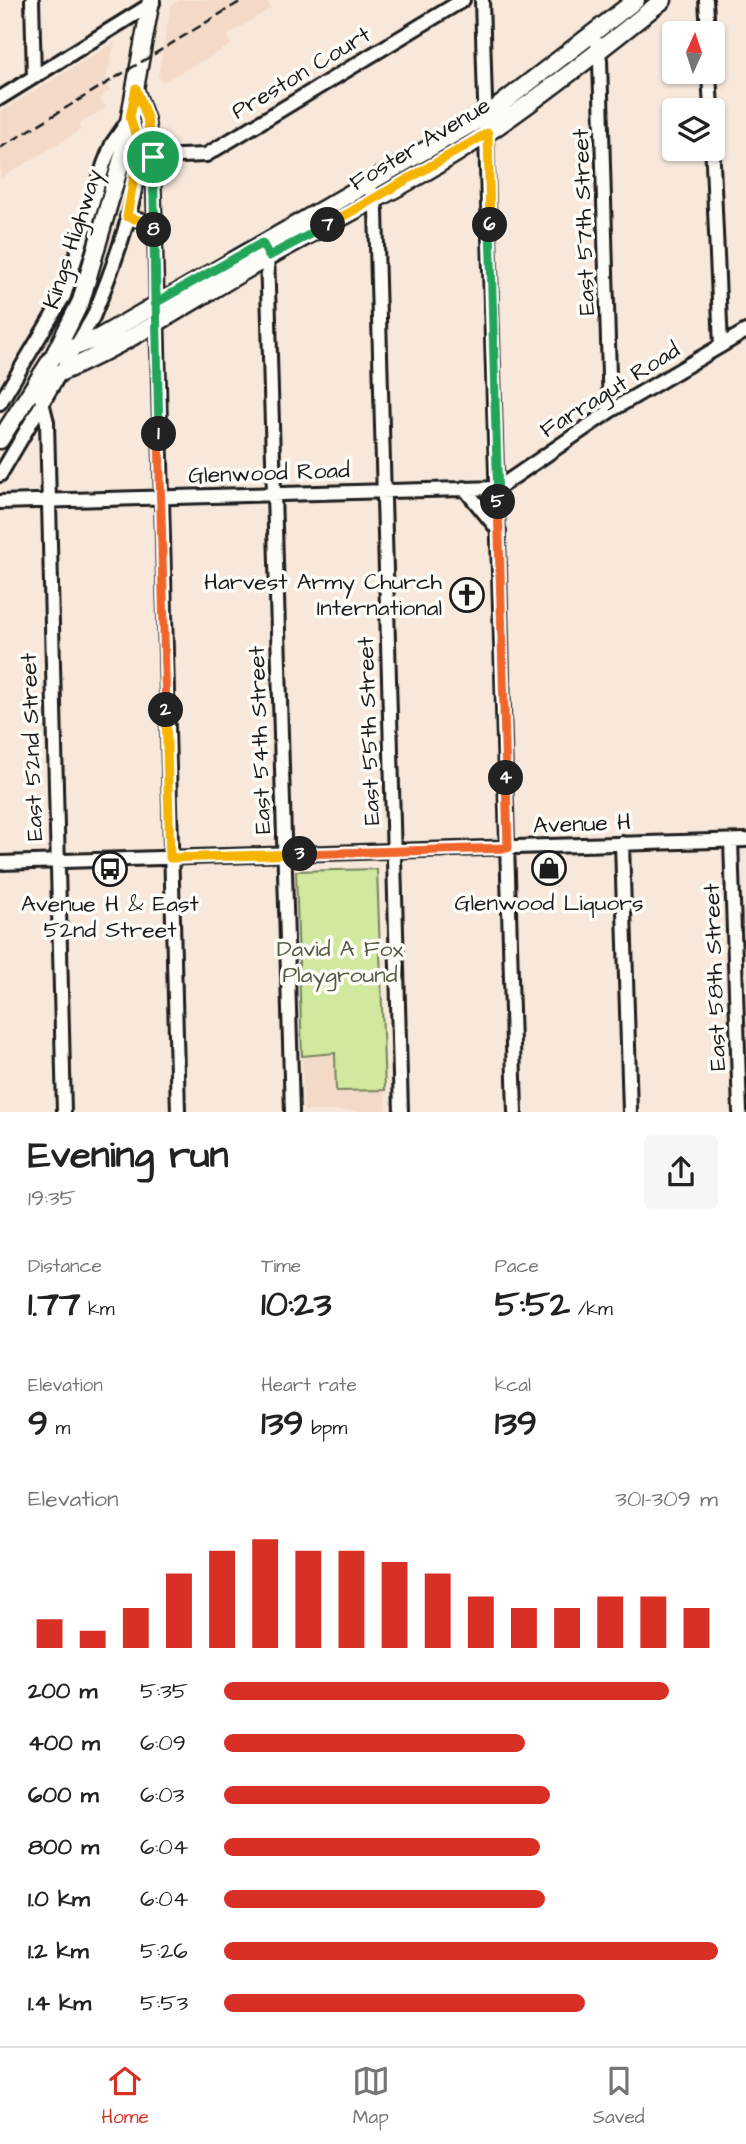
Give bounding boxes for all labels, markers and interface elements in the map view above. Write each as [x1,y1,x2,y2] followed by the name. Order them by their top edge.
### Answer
[225,18,377,127] street label: Preston Court
[662,21,724,84] north arrow
[662,21,725,161] map controls
[344,89,496,199] street label: Foster Avenue
[662,98,725,161] button: layers
[123,127,183,187] pin
[565,127,603,316] street label: East 57th Street
[134,138,172,176] icon: arrive
[35,165,112,313] street label: Kings Highway
[310,208,346,243] pin: 7
[472,208,508,243] pin: 6
[322,211,333,238] text: 7
[484,211,495,238] text: 6
[136,212,172,247] pin: 8
[147,216,160,243] text: 8
[534,334,687,447] street label: Farragut Road
[142,416,176,452] pin: 1
[157,420,160,447] text: 1
[188,454,351,492] street label: Glenwood Road
[480,484,516,520] pin: 5
[491,488,504,515] text: 5
[204,566,443,624] place label: Harvest Army Church International
[448,576,486,614] church icon: Harvest Army Church International
[350,635,388,826] street label: East 55th Street
[241,645,279,835] street label: East 54th Street
[13,652,51,842] street label: East 52nd Street
[148,692,184,728] pin: 2
[160,696,171,723] text: 2
[489,760,524,796] pin: 4
[499,764,512,791] text: 4
[533,806,632,842] street label: Avenue H
[282,836,318,872] pin: 3
[295,840,304,867] text: 3
[530,849,568,887] shop icon: Glenwood Liquors
[91,850,129,888] bus stop icon: Avenue H & East 52nd Street
[696,882,734,1071] street label: East 58th Street
[454,887,644,919] place label: Glenwood Liquors
[21,888,200,946] place label: Avenue H & East 52nd Street
[277,933,403,992] park label: David A Fox Playground
[28,1130,229,1182] text: Evening run
[644,1135,718,1209] button: share
[28,1182,76,1214] text: 19:35
[28,1253,102,1280] text: Distance
[261,1253,301,1280] text: Time
[495,1253,539,1280] text: Pace
[28,1280,80,1329] text: 1.77
[261,1280,332,1329] text: 10:23
[495,1280,570,1329] text: 5:52
[80,1296,115,1323] text: km
[570,1296,613,1323] text: /km
[28,1372,103,1399] text: Elevation
[261,1372,357,1399] text: Heart rate
[495,1372,531,1399] text: kcal
[28,1399,48,1448] text: 9
[261,1399,304,1448] text: 139
[495,1399,537,1448] text: 139
[48,1415,70,1442] text: m
[304,1415,347,1442] text: bpm
[28,1483,119,1515] text: Elevation
[615,1483,718,1515] text: 301–309 m
[28,1675,97,1707] text: 200 m
[140,1675,188,1707] text: 5:35
[28,1727,100,1759] text: 400 m
[140,1727,186,1759] text: 6:09
[28,1779,99,1811] text: 600 m
[140,1779,184,1811] text: 6:03
[28,1831,99,1863] text: 800 m
[140,1831,188,1863] text: 6:04
[28,1883,90,1915] text: 1.0 km
[140,1883,188,1915] text: 6:04
[28,1935,89,1967] text: 1.2 km
[140,1935,188,1967] text: 5:26
[28,1987,91,2019] text: 1.4 km
[140,1987,188,2019] text: 5:53
[101,2062,149,2131] tab: Home
[352,2062,390,2131] tab: Map
[593,2062,644,2131] tab: Saved

